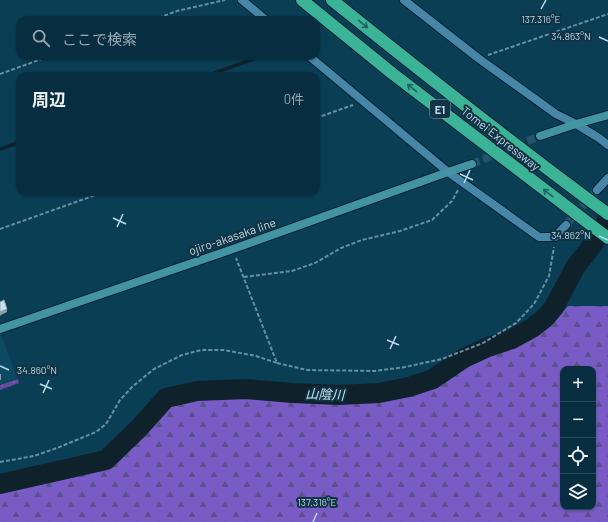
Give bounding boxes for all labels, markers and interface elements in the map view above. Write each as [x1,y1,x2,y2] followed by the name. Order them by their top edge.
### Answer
[521,13,561,25] text: 137.316°E
[16,16,320,60] search box
[357,20,368,29] one-way arrow
[30,27,52,49] icon: search
[62,30,137,48] text: ここで検索
[551,30,591,42] text: 34.863°N
[406,84,417,92] one-way arrow
[32,89,66,109] text: 周辺
[284,91,304,107] text: 0件
[430,100,450,118] road number: E1
[459,103,543,173] street label: Tomei Expressway
[543,188,554,197] one-way arrow
[187,215,277,257] street label: ojiro-akasaka line
[551,229,591,241] text: 34.862°N
[17,364,57,376] text: 34.860°N
[560,366,596,510] map controls
[560,366,596,402] button: +
[305,385,347,403] water label: 山陰川
[560,402,596,438] button: −
[560,438,596,474] button: locate
[560,474,596,510] button: layers
[297,496,337,508] text: 137.316°E

